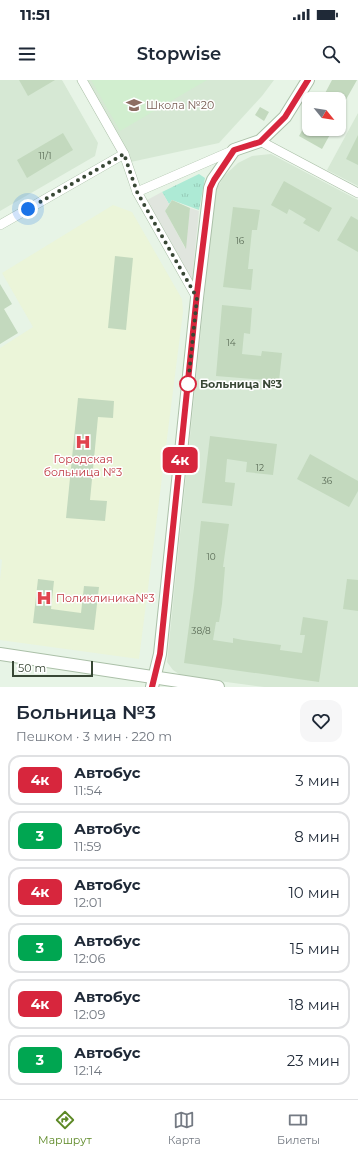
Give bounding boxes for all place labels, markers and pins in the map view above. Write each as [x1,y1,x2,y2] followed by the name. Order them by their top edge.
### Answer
[125,96,143,114] school or university icon: Школа №20
[146,98,214,112] place label: Школа №20
[179,375,197,393] marker: Больница №3
[200,377,283,391] place label: Больница №3
[74,433,92,451] hospital icon: Городская больница №3
[44,452,122,479] place label: Городская больница №3
[35,589,53,607] hospital icon: Поликлиника№3
[56,591,155,605] place label: Поликлиника№3

